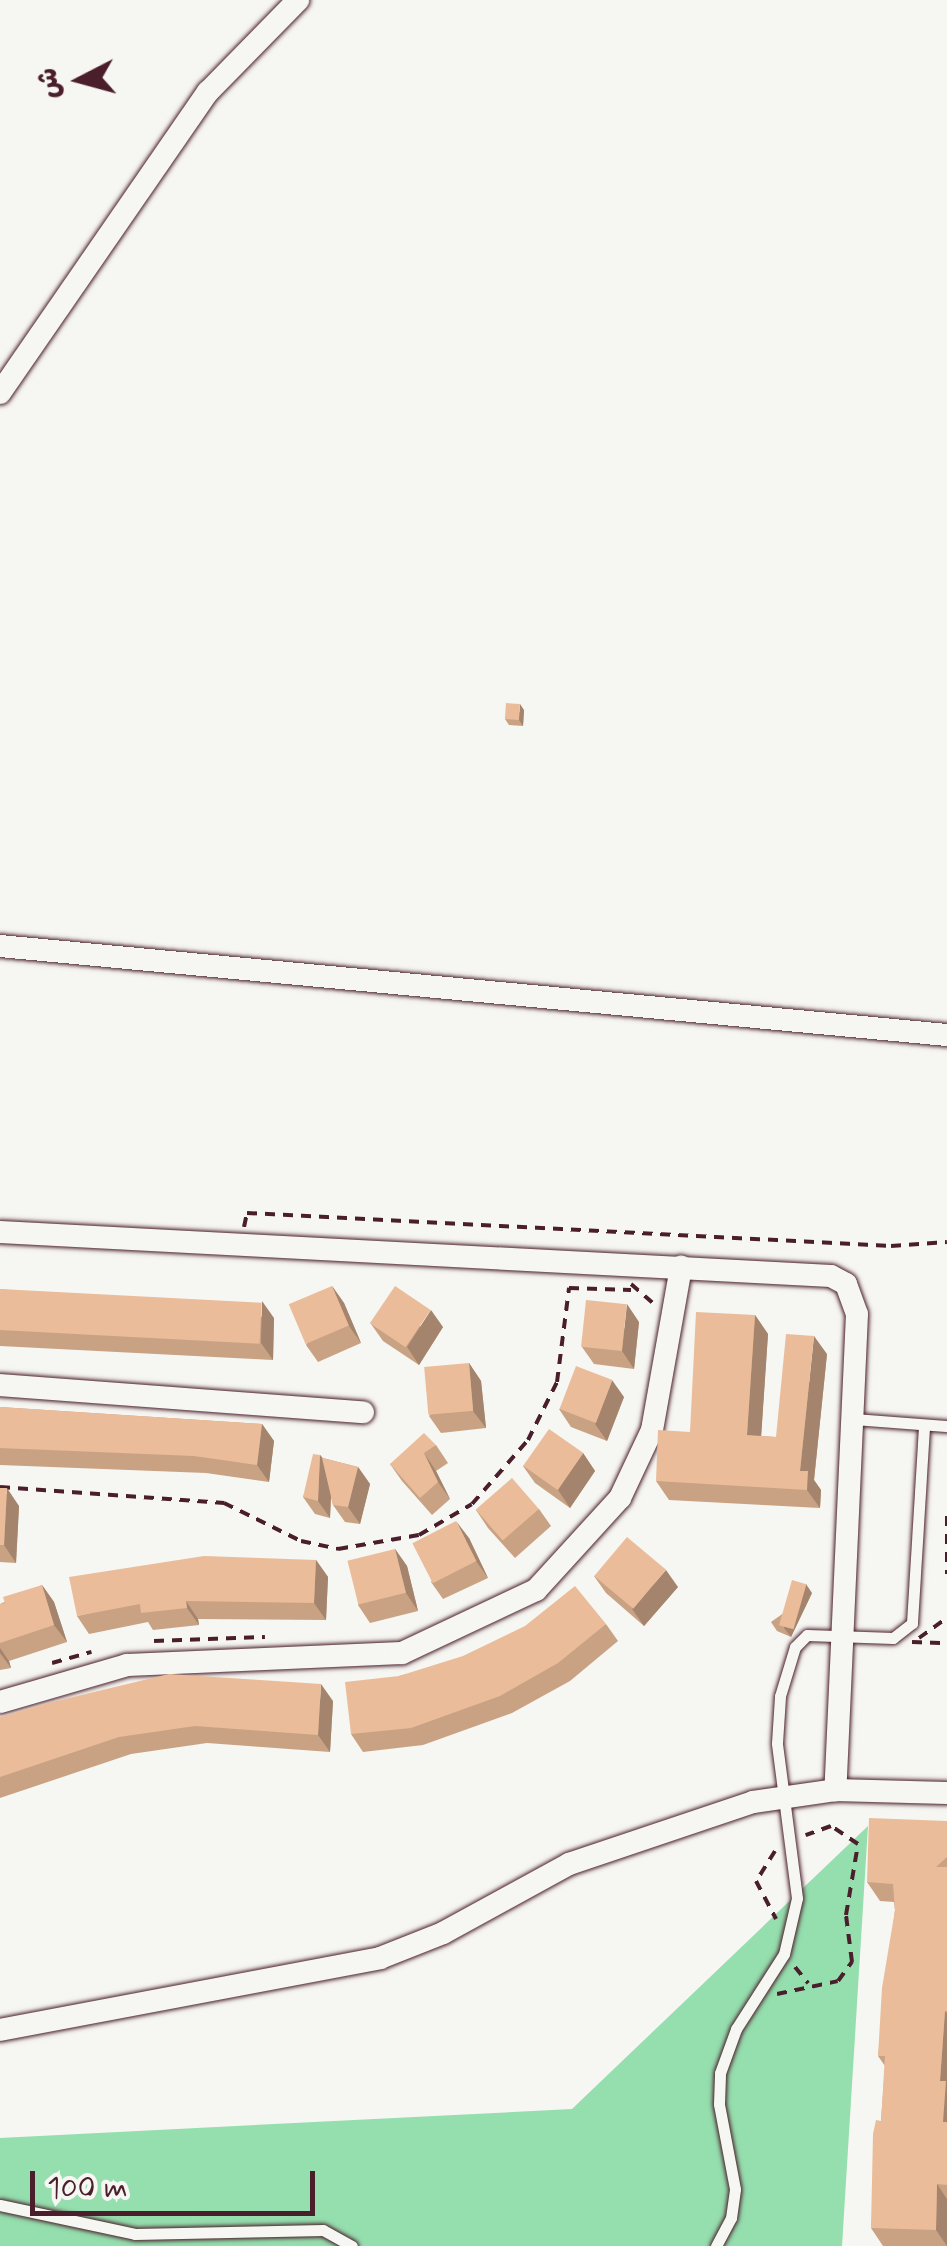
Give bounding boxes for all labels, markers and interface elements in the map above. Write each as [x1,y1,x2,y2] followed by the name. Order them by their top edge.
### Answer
[30,30,130,130] north arrow
[30,66,70,100] text: ش
[35,2151,320,2213] scale bar
[47,2169,128,2208] text: 100 m

